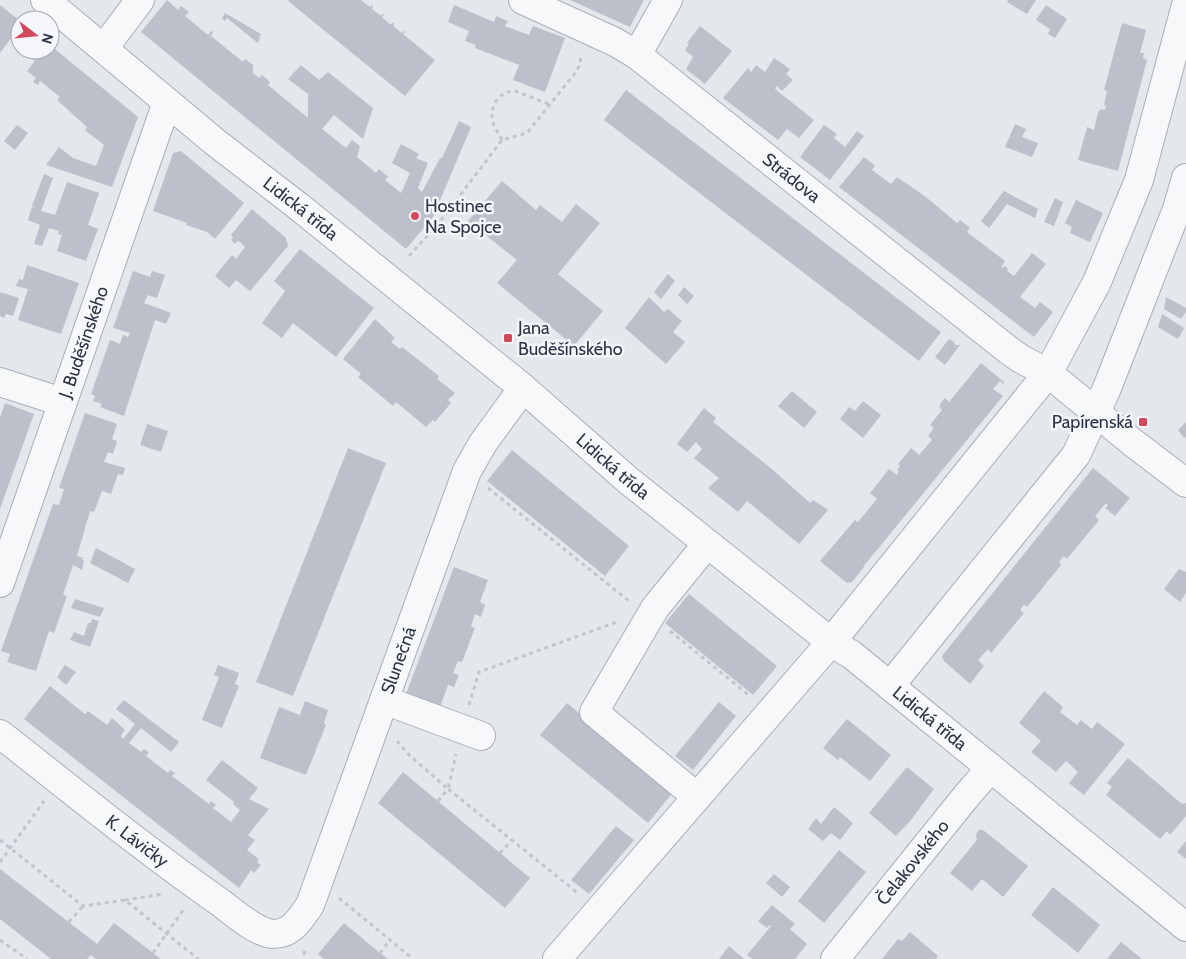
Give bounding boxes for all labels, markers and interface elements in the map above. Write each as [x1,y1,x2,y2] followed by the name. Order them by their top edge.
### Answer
[10,10,60,60] north arrow
[37,31,58,46] text: N
[758,148,825,208] street label: Strádova
[259,172,343,245] street label: Lidická třída
[425,195,502,238] place label: Hostinec Na Spojce
[409,210,421,222] marker: Hostinec Na Spojce
[54,283,113,402] street label: J. Buděšínského
[517,317,623,360] place label: Jana Buděšínského
[502,332,514,344] marker: Jana Buděšínského
[1052,411,1133,433] place label: Papírenská
[1137,416,1149,428] marker: Papírenská
[572,429,654,504] street label: Lidická třída
[376,623,421,697] street label: Slunečná
[888,681,972,755] street label: Lidická třída
[101,810,173,872] street label: K. Lávičky
[872,815,954,910] street label: Čelakovského

